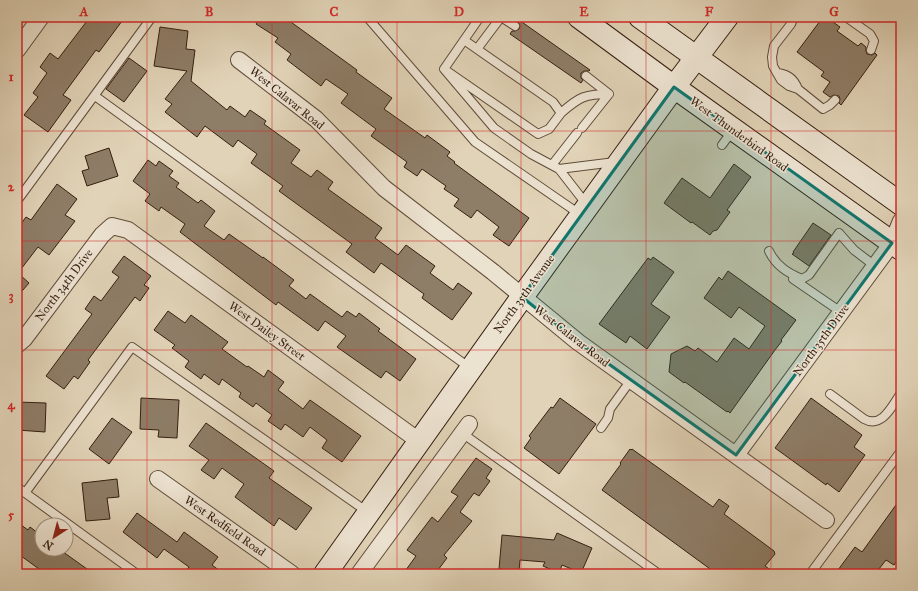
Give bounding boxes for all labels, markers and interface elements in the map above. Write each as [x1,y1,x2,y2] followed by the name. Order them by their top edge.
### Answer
[79,4,89,20] text: A
[205,4,214,20] text: B
[330,4,339,20] text: C
[454,4,464,20] text: D
[579,4,589,20] text: E
[705,4,714,20] text: F
[829,4,839,20] text: G
[247,64,327,132] street label: West Calavar Road
[8,69,14,85] text: 1
[687,94,791,174] street label: West Thunderbird Road
[8,179,15,195] text: 2
[32,246,96,324] street label: North 34th Drive
[491,252,557,336] street label: North 35th Avenue
[8,288,14,304] text: 3
[226,299,309,364] street label: West Dailey Street
[790,301,852,379] street label: North 35th Drive
[531,302,613,370] street label: West Calavar Road
[7,397,15,413] text: 4
[182,493,268,559] street label: West Redfield Road
[8,507,15,523] text: 5
[34,517,74,557] north arrow
[40,536,56,553] text: N

